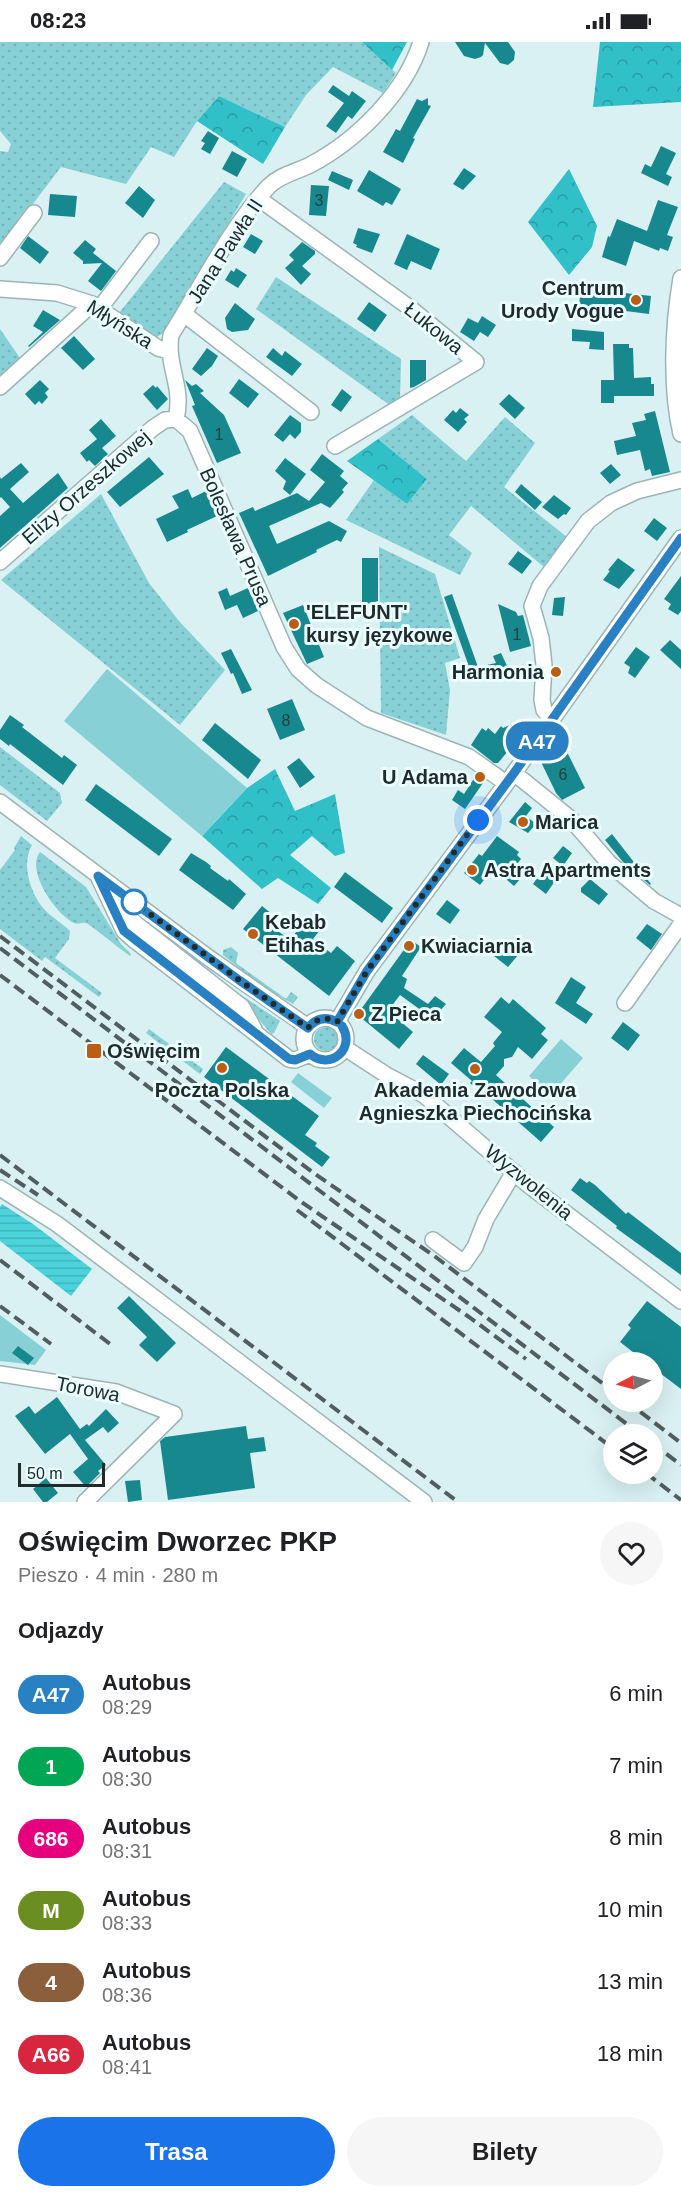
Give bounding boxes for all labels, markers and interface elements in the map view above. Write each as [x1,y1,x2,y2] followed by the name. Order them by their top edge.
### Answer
[30,8,86,33] text: 08:23
[315,192,324,209] house number: 3
[183,195,267,307] street label: Jana Pawła II
[501,277,624,322] place label: Centrum Urody Vogue
[629,293,643,307] marker: Centrum Urody Vogue
[83,295,158,353] street label: Młyńska
[400,298,468,359] street label: Łukowa
[18,425,154,549] street label: Elizy Orzeszkowej
[215,426,224,443] house number: 1
[196,464,277,610] street label: Bolesława Prusa
[306,601,453,646] place label: 'ELEFUNT' kursy językowe
[287,617,301,631] marker: 'ELEFUNT' kursy językowe
[513,626,522,643] house number: 1
[452,661,545,683] place label: Harmonia
[549,665,563,679] marker: Harmonia
[282,712,291,729] house number: 8
[502,722,572,760] line badge: A47
[518,730,556,753] text: A47
[382,766,469,788] place label: U Adama
[559,766,568,783] house number: 6
[473,770,487,784] marker: U Adama
[463,805,493,835] your location
[535,811,599,833] place label: Marica
[516,815,530,829] marker: Marica
[484,859,651,881] place label: Astra Apartments
[465,863,479,877] marker: Astra Apartments
[121,889,147,915] unlabelled marker
[265,911,326,956] place label: Kebab Etihas
[246,927,260,941] marker: Kebab Etihas
[421,935,533,957] place label: Kwiaciarnia
[402,939,416,953] marker: Kwiaciarnia
[371,1003,442,1025] place label: Z Pieca
[352,1007,366,1021] marker: Z Pieca
[107,1040,200,1062] place label: Oświęcim
[85,1042,103,1060] marker: Oświęcim
[215,1061,229,1075] marker: Poczta Polska
[468,1062,482,1076] marker: Akademia Zawodowa Agnieszka Piechocińska
[155,1079,290,1101] place label: Poczta Polska
[359,1079,592,1124] place label: Akademia Zawodowa Agnieszka Piechocińska
[481,1140,578,1225] street label: Wyzwolenia
[603,1352,663,1412] north arrow
[603,1352,663,1484] map controls
[54,1372,123,1406] street label: Torowa
[603,1424,663,1484] button: layers
[18,1460,105,1488] scale bar
[27,1465,63,1482] text: 50 m
[600,1522,663,1585] button: heart
[18,1526,337,1557] text: Oświęcim Dworzec PKP
[18,1564,218,1586] text: Pieszo · 4 min · 280 m
[18,1618,104,1643] text: Odjazdy
[102,1670,191,1695] text: Autobus
[609,1681,663,1706] text: 6 min
[32,1683,70,1706] text: A47
[102,1696,152,1718] text: 08:29
[102,1742,191,1767] text: Autobus
[609,1753,663,1778] text: 7 min
[45,1755,57,1778] text: 1
[102,1768,152,1790] text: 08:30
[102,1814,191,1839] text: Autobus
[609,1825,663,1850] text: 8 min
[33,1827,69,1850] text: 686
[102,1840,152,1862] text: 08:31
[102,1886,191,1911] text: Autobus
[597,1897,663,1922] text: 10 min
[42,1899,60,1922] text: M
[102,1912,152,1934] text: 08:33
[102,1958,191,1983] text: Autobus
[597,1969,663,1994] text: 13 min
[45,1971,57,1994] text: 4
[102,1984,152,2006] text: 08:36
[102,2030,191,2055] text: Autobus
[597,2041,663,2066] text: 18 min
[32,2043,70,2066] text: A66
[102,2056,152,2078] text: 08:41
[18,2117,335,2186] button: Trasa
[347,2117,663,2186] button: Bilety

